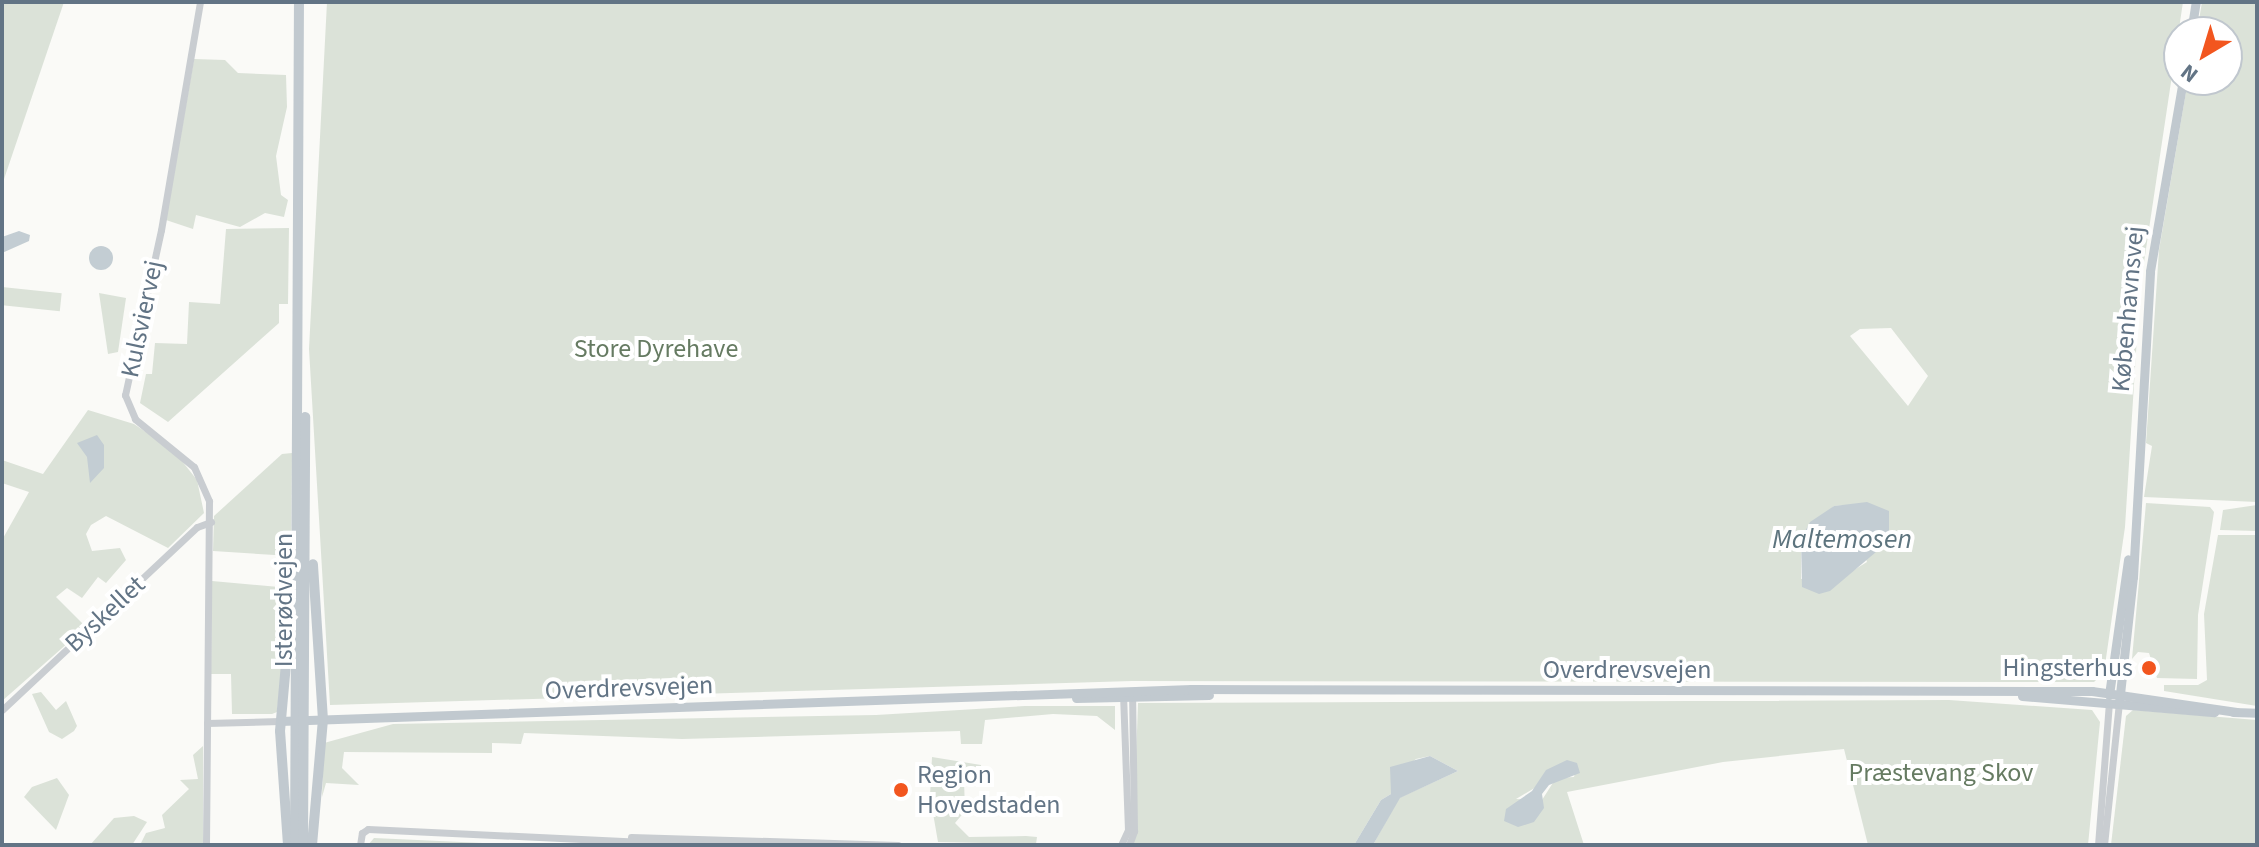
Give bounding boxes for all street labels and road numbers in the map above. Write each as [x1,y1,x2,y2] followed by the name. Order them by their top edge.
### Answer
[2105,225,2151,393] street label: Københavnsvej
[114,258,170,380] street label: Kulsviervej
[268,533,300,667] street label: Isterødvejen
[59,569,151,659] street label: Byskellet
[1543,654,1711,686] street label: Overdrevsvejen
[544,669,714,707] street label: Overdrevsvejen

